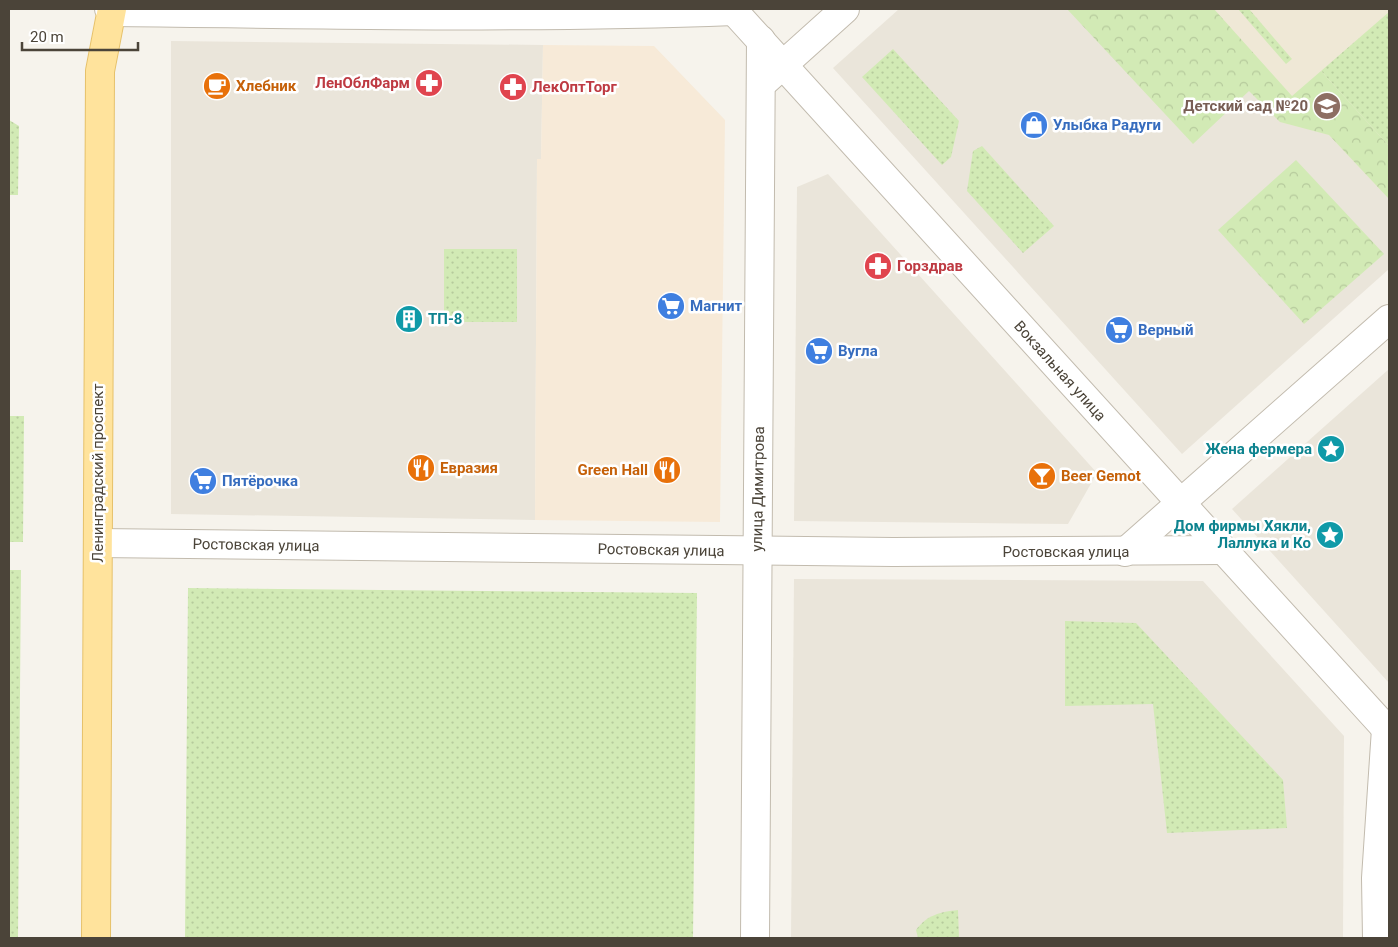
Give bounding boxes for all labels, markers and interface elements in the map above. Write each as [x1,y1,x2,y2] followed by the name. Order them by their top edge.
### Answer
[22,20,139,52] scale bar
[30,28,64,46] text: 20 m
[414,68,444,98] pharmacy icon: ЛенОблФарм
[202,71,232,101] cafe icon: Хлебник
[498,72,528,102] pharmacy icon: ЛекОптТорг
[315,74,410,92] place label: ЛенОблФарм
[236,77,297,95] place label: Хлебник
[532,78,618,96] place label: ЛекОптТорг
[1312,91,1342,121] school or university icon: Детский сад №20
[1183,97,1308,115] place label: Детский сад №20
[1019,110,1049,140] shop icon: Улыбка Радуги
[1053,116,1161,134] place label: Улыбка Радуги
[863,251,893,281] pharmacy icon: Горздрав
[897,257,963,275] place label: Горздрав
[656,291,686,321] supermarket icon: Магнит
[690,297,742,315] place label: Магнит
[394,304,424,334] building icon: ТП-8
[428,310,462,328] place label: ТП-8
[1104,315,1134,345] supermarket icon: Верный
[1010,317,1110,425] street label: Вокзальная улица
[1138,321,1194,339] place label: Верный
[804,336,834,366] supermarket icon: Вугла
[838,342,878,360] place label: Вугла
[89,384,107,562] street label: Ленинградский проспект
[748,426,768,552] street label: улица Димитрова
[1316,434,1346,464] place icon: Жена фермера
[1205,440,1312,458] place label: Жена фермера
[406,453,436,483] restaurant icon: Евразия
[652,455,682,485] restaurant icon: Green Hall
[440,459,498,477] place label: Евразия
[578,461,648,479] place label: Green Hall
[1027,461,1057,491] bar icon: Beer Gemot
[188,466,218,496] supermarket icon: Пятёрочка
[1061,467,1141,485] place label: Beer Gemot
[222,472,298,490] place label: Пятёрочка
[1174,517,1311,552] place label: Дом фирмы Хякли, Лаллука и Ко
[1315,520,1345,550] place icon: Дом фирмы Хякли, Лаллука и Ко
[192,535,320,555] street label: Ростовская улица
[597,540,725,560] street label: Ростовская улица
[1002,543,1130,561] street label: Ростовская улица

